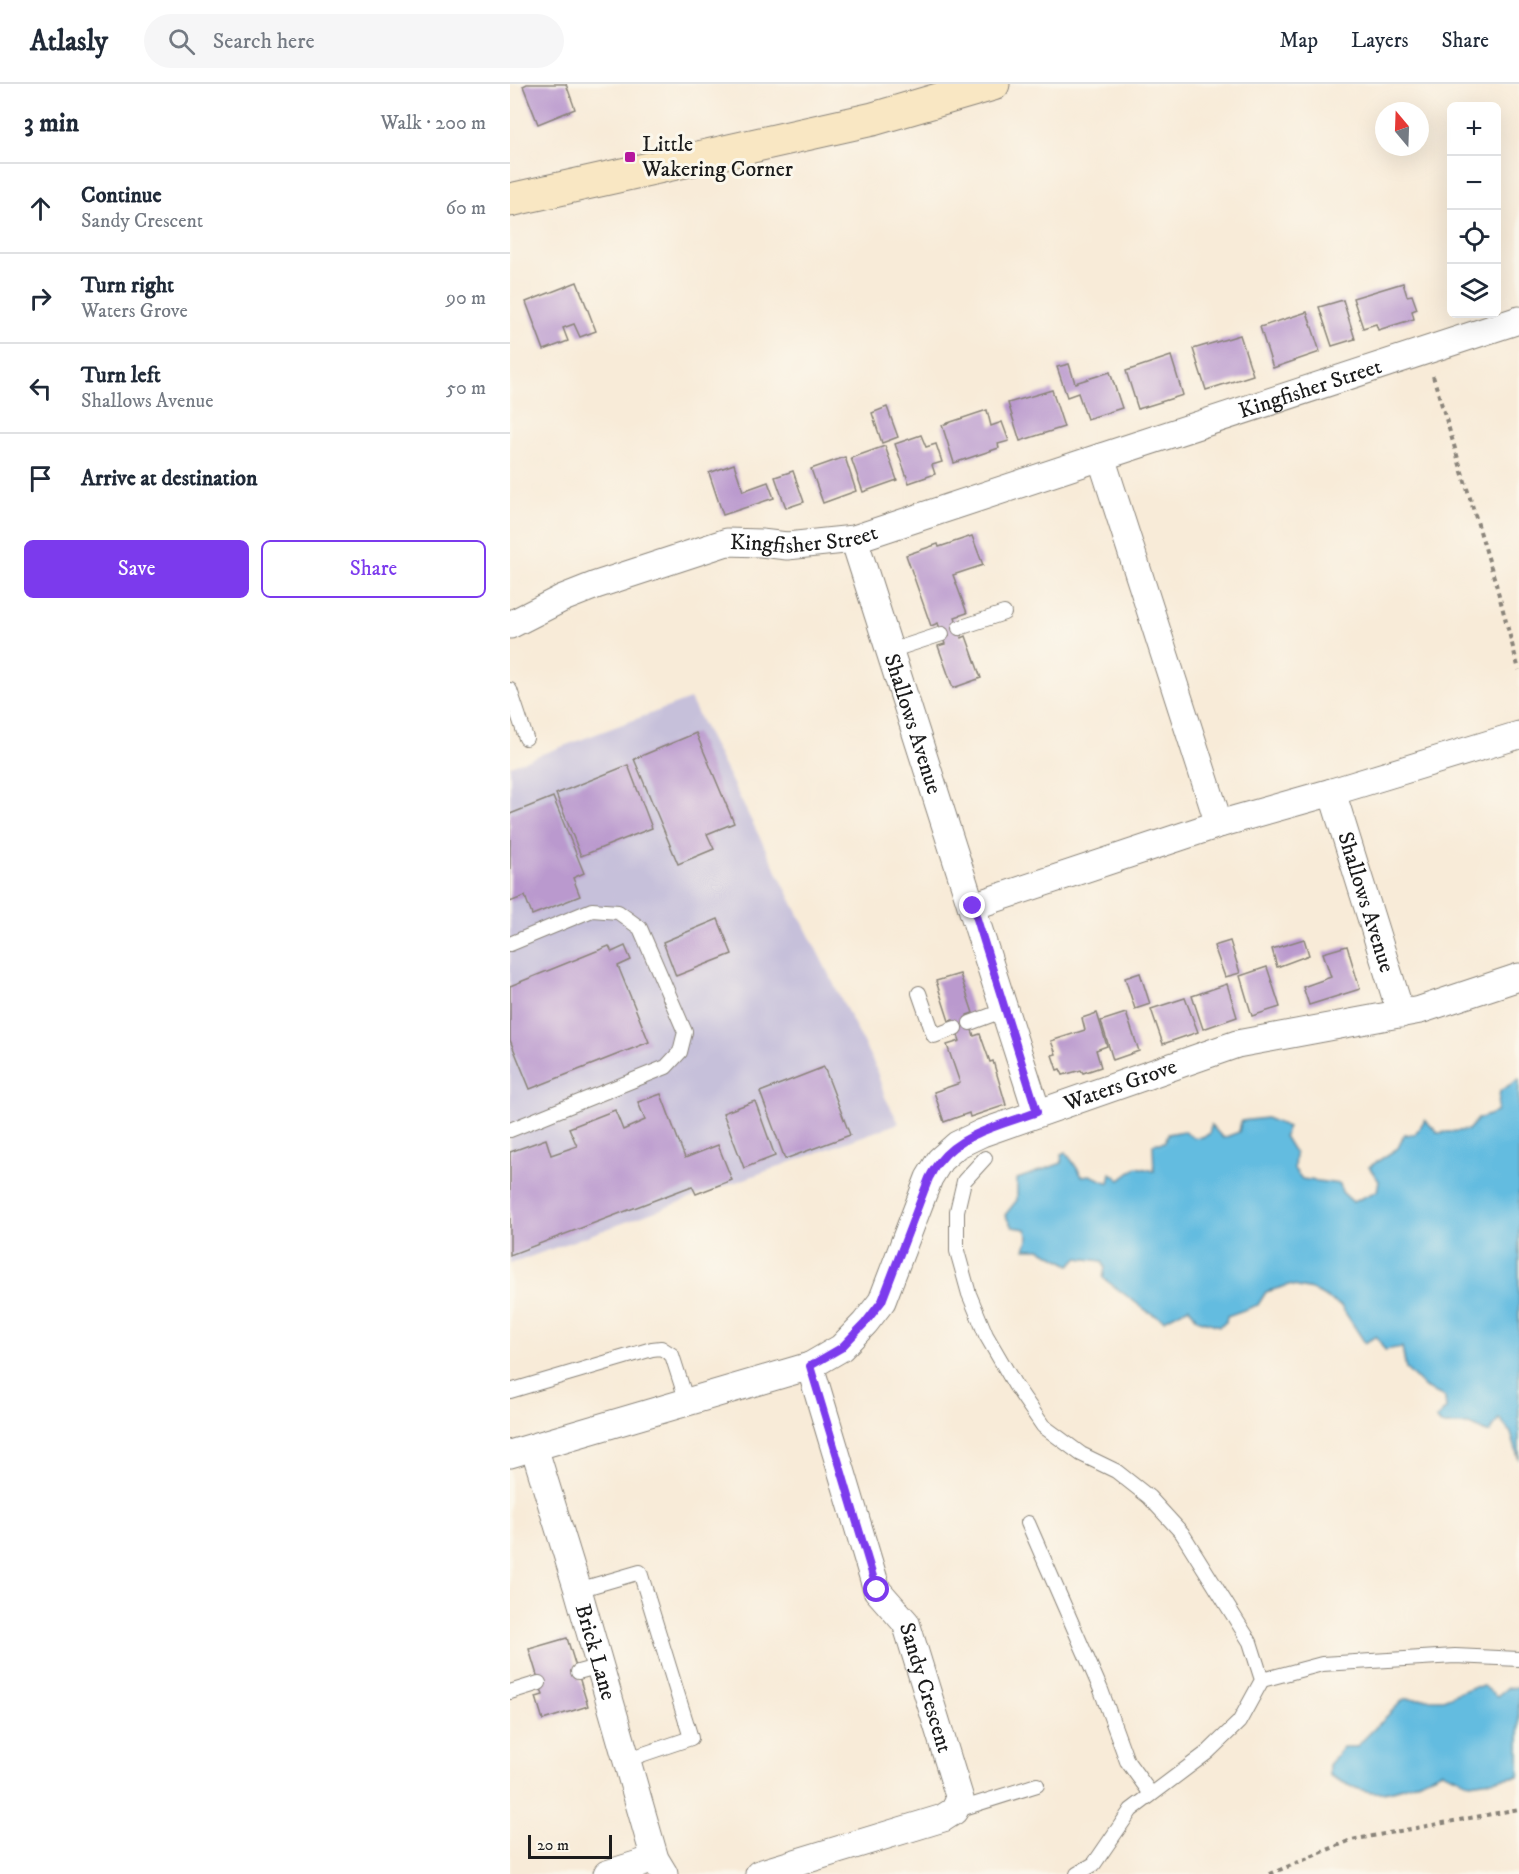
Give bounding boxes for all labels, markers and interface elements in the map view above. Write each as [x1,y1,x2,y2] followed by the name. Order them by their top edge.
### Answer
[144,14,564,68] search box
[30,24,108,59] text: Atlasly
[165,25,198,58] icon: search
[213,28,315,55] text: Search here
[1279,28,1318,54] text: Map
[1351,28,1409,54] text: Layers
[1442,28,1489,54] text: Share
[1375,102,1429,156] north arrow
[1447,102,1501,318] map controls
[1447,102,1501,156] button: +
[24,107,79,140] text: 3 min
[380,111,486,136] text: Walk · 200 m
[641,131,794,183] place label: Little Wakering Corner
[623,150,637,164] marker: Little Wakering Corner
[1447,156,1501,210] button: −
[81,182,162,209] text: Continue
[24,192,57,225] icon: ahead
[446,196,486,221] text: 60 m
[81,209,203,234] text: Sandy Crescent
[1447,210,1501,264] button: locate
[1447,264,1501,318] button: layers
[81,272,174,299] text: Turn right
[24,282,57,315] icon: right
[446,286,486,311] text: 90 m
[81,299,188,324] text: Waters Grove
[1235,353,1385,424] street label: Kingfisher Street
[81,362,161,389] text: Turn left
[24,372,57,405] icon: left
[446,376,486,401] text: 50 m
[81,389,214,414] text: Shallows Avenue
[24,462,57,495] icon: arrive
[81,465,258,492] text: Arrive at destination
[729,519,881,560] street label: Kingfisher Street
[24,540,249,598] button: Save
[261,540,486,598] button: Share
[878,650,948,797] street label: Shallows Avenue
[1332,828,1401,976] street label: Shallows Avenue
[959,892,985,918] route end
[1059,1053,1180,1117] street label: Waters Grove
[863,1576,889,1602] route start
[569,1601,622,1703] street label: Brick Lane
[893,1619,958,1756] street label: Sandy Crescent
[528,1832,612,1860] scale bar
[537,1835,569,1855] text: 20 m

